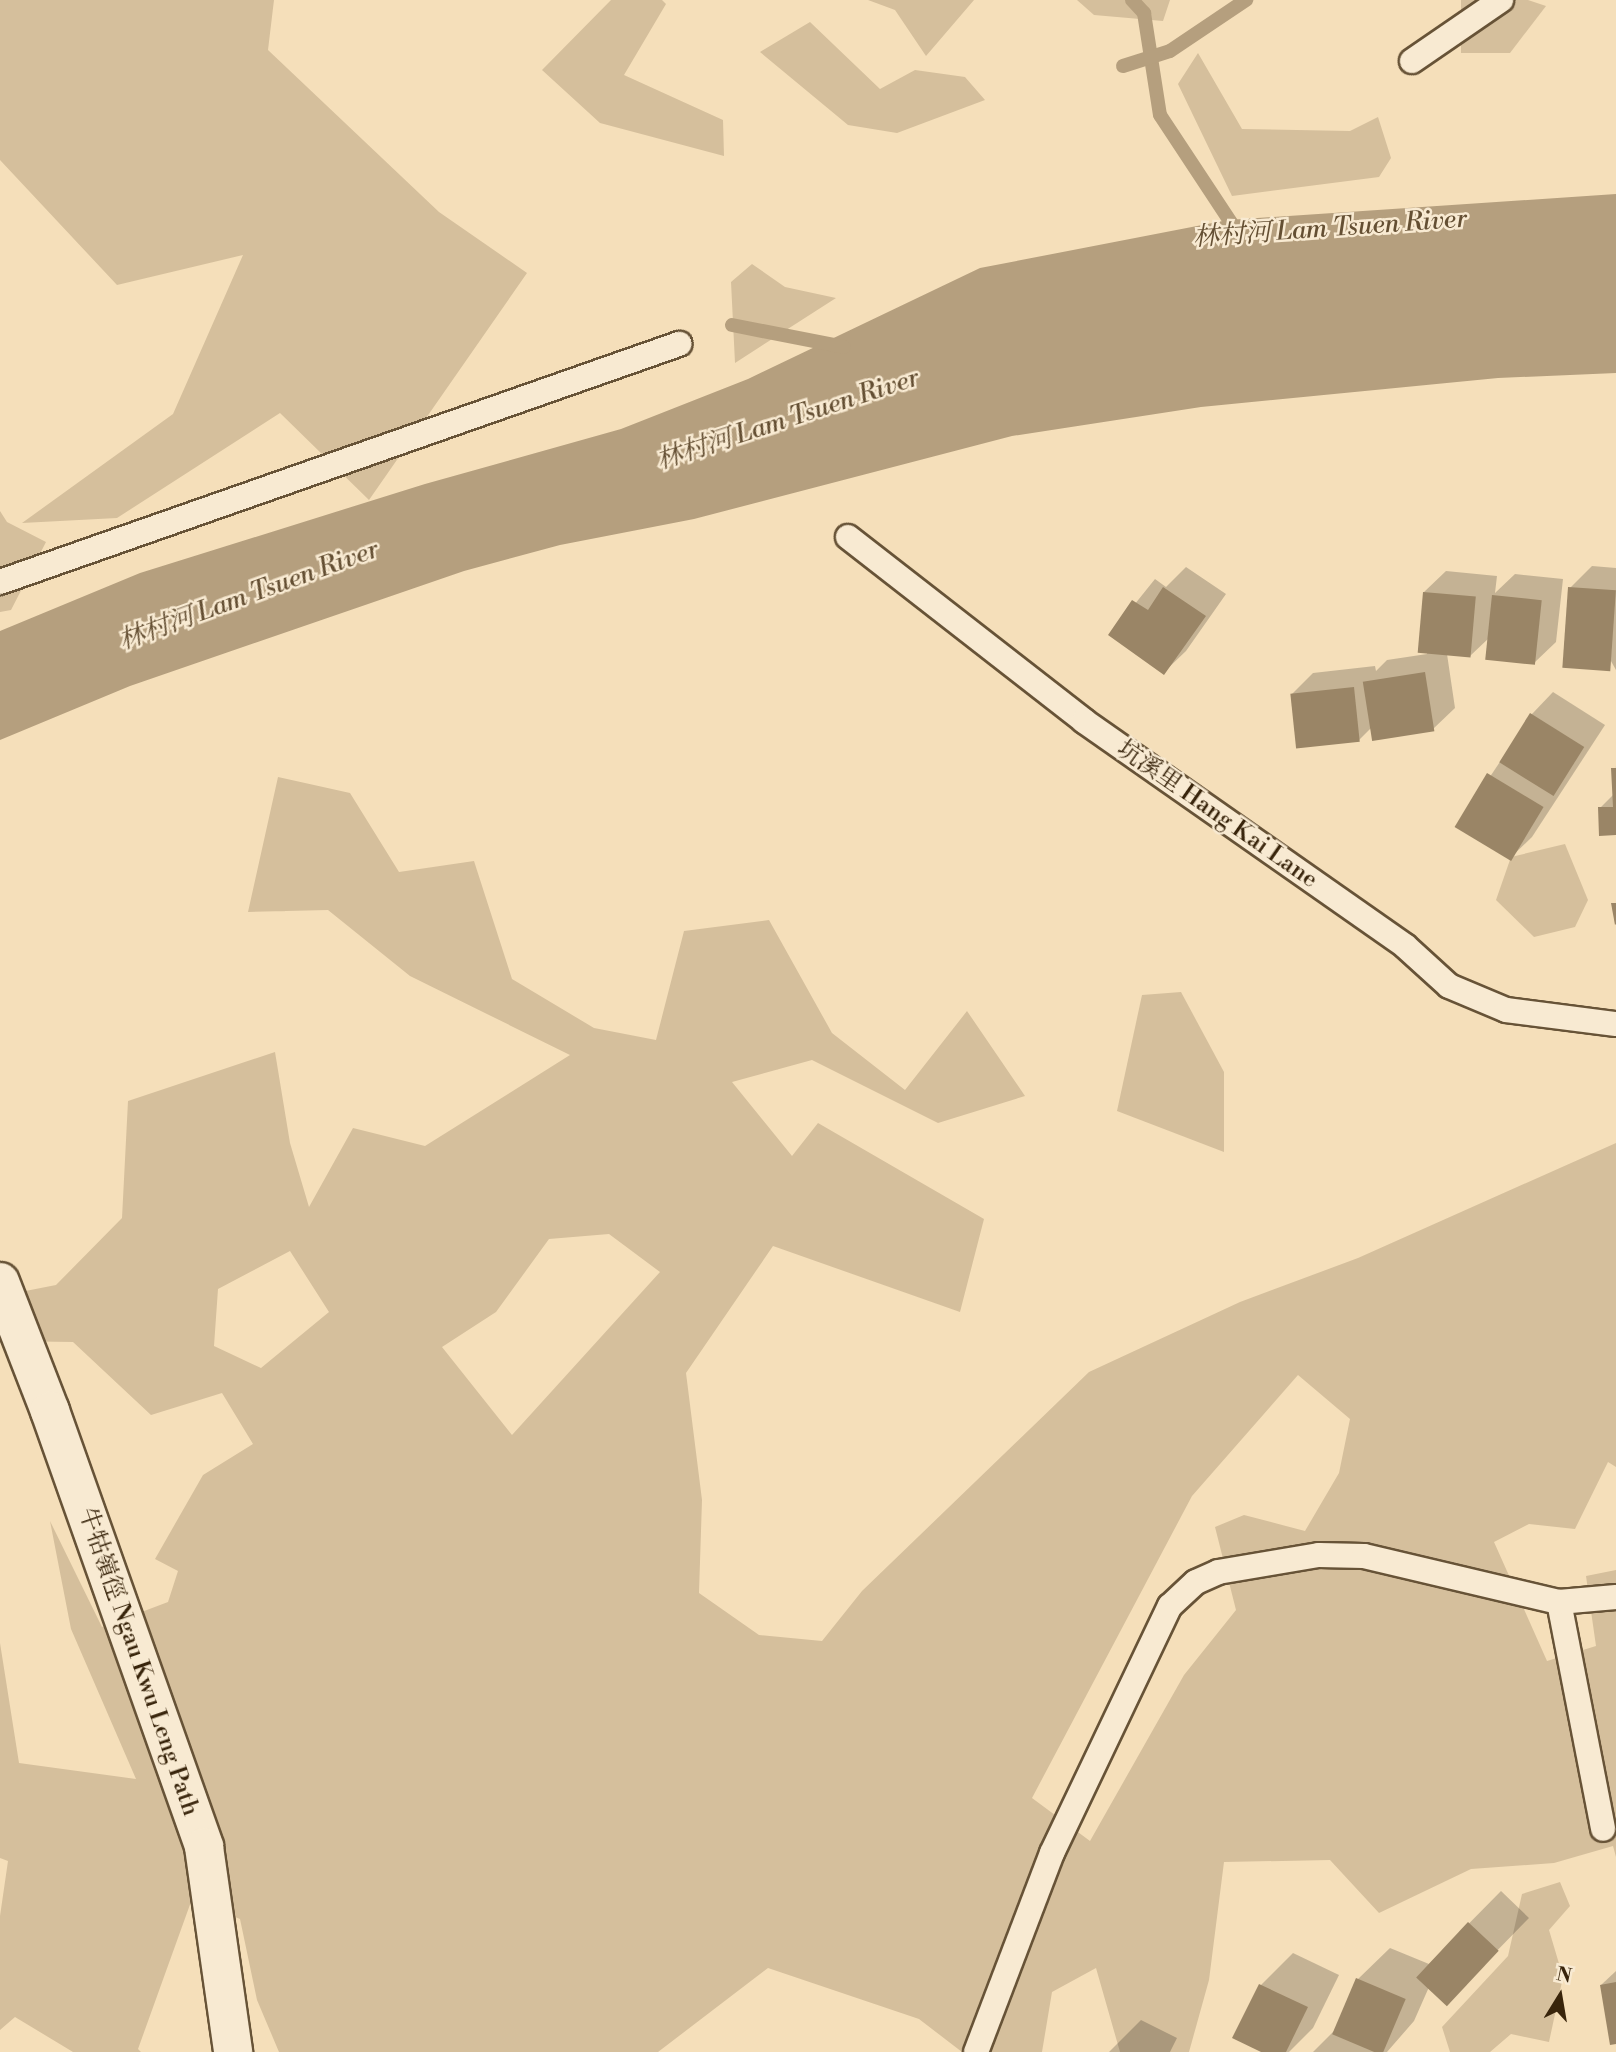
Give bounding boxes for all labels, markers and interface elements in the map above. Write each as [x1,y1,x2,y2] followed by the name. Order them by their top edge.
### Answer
[1192,204,1468,254] water label: 林村河 Lam Tsuen River
[653,363,923,477] water label: 林村河 Lam Tsuen River
[115,534,383,658] water label: 林村河 Lam Tsuen River
[1111,735,1323,895] street label: 坑溪里 Hang Kai Lane
[72,1504,204,1820] street label: 牛牯嶺徑 Ngau Kwu Leng Path
[1525,1961,1595,2031] north arrow
[1554,1962,1574,1989] text: N

